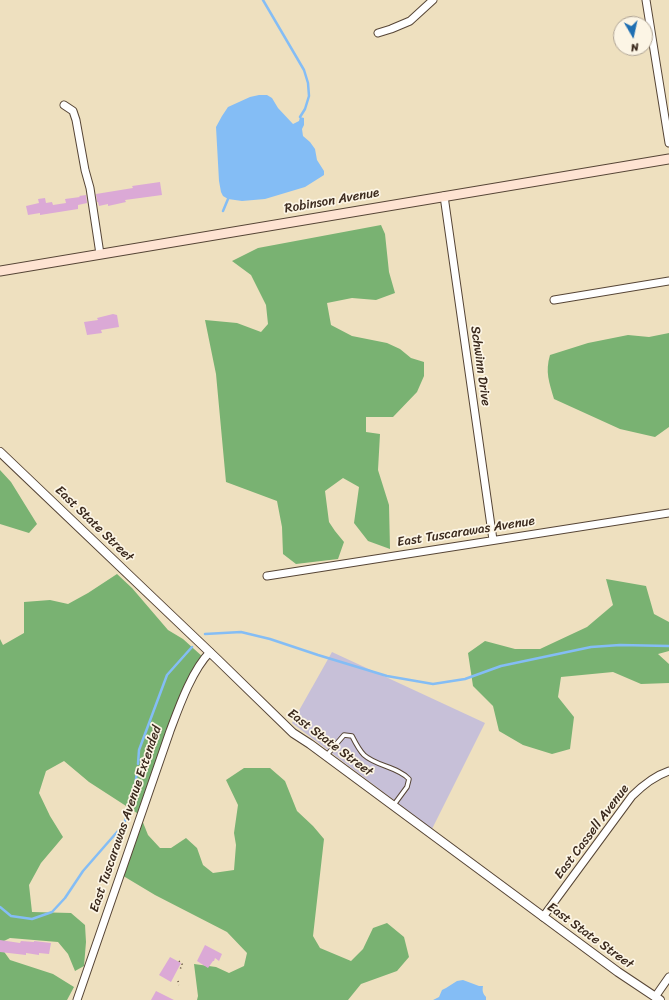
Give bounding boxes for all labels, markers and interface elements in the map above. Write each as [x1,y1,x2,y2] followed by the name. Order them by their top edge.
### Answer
[613,16,653,56] north arrow
[630,37,640,57] text: N
[283,185,381,217] street label: Robinson Avenue
[467,325,493,407] street label: Schwinn Drive
[52,483,136,565] street label: East State Street
[396,513,536,551] street label: East Tuscarawas Avenue
[284,706,376,780] street label: East State Street
[87,724,165,914] street label: East Tuscarawas Avenue Extended
[551,782,633,882] street label: East Cassell Avenue
[544,900,636,972] street label: East State Street

